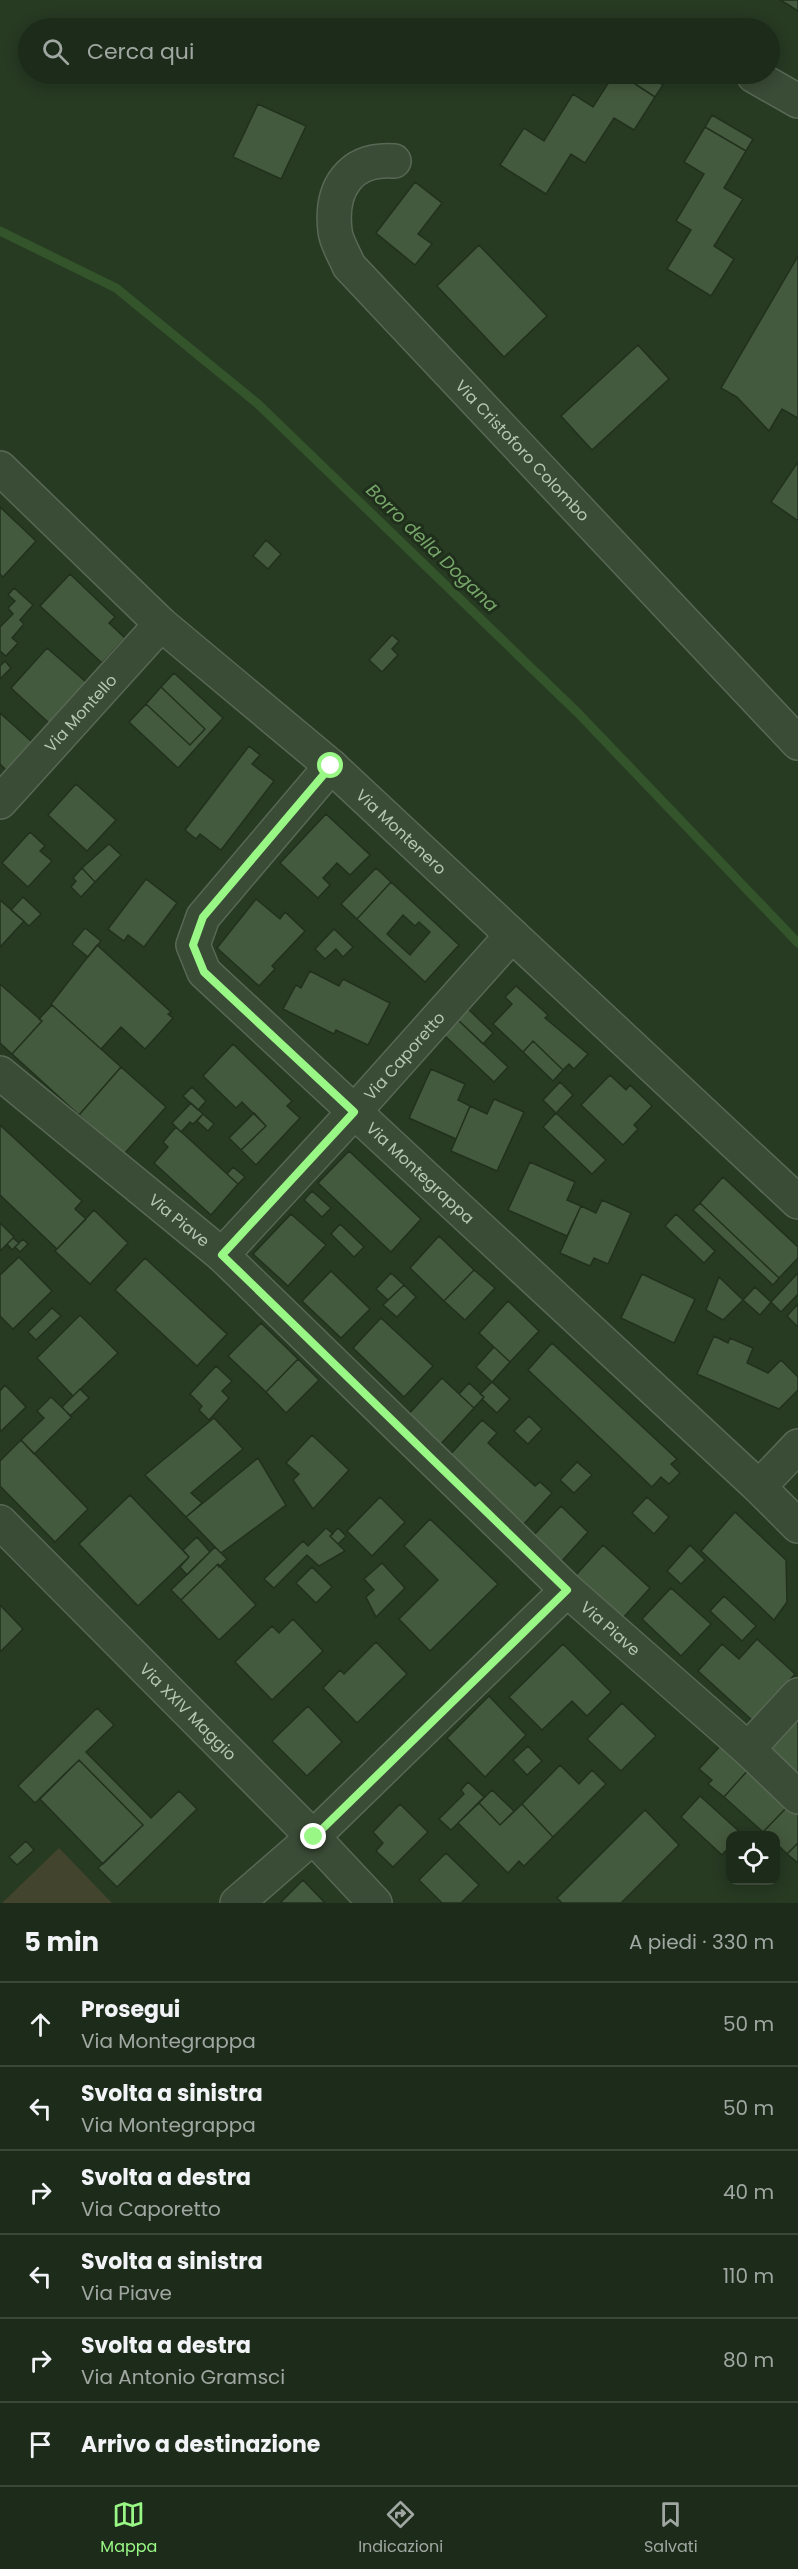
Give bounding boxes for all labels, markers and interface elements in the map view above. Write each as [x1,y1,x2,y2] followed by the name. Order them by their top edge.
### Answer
[18,18,780,84] search box
[39,35,72,68] icon: search
[87,36,194,67] text: Cerca qui
[450,375,595,527] street label: Via Cristoforo Colombo
[361,478,504,617] water label: Borro della Dogana
[39,669,122,757] street label: Via Montello
[317,752,343,778] route start
[351,784,451,880] street label: Via Montenero
[359,1007,450,1106] street label: Via Caporetto
[361,1117,479,1229] street label: Via Montegrappa
[144,1188,215,1252] street label: Via Piave
[575,1596,645,1661] street label: Via Piave
[134,1658,242,1766] street label: Via XXIV Maggio
[300,1823,326,1849] route end
[726,1831,780,1885] map controls
[726,1831,780,1885] button: locate
[24,1924,99,1960] text: 5 min
[629,1928,774,1956] text: A piedi · 330 m
[81,1994,180,2025] text: Prosegui
[24,2008,57,2041] icon: ahead
[723,2010,774,2038] text: 50 m
[81,2027,256,2055] text: Via Montegrappa
[81,2078,263,2109] text: Svolta a sinistra
[24,2092,57,2125] icon: left
[723,2094,774,2122] text: 50 m
[81,2111,256,2139] text: Via Montegrappa
[81,2162,251,2193] text: Svolta a destra
[24,2176,57,2209] icon: right
[723,2178,774,2206] text: 40 m
[81,2195,221,2223] text: Via Caporetto
[81,2246,263,2277] text: Svolta a sinistra
[24,2260,57,2293] icon: left
[723,2262,774,2290] text: 110 m
[81,2279,172,2307] text: Via Piave
[81,2330,251,2361] text: Svolta a destra
[24,2344,57,2377] icon: right
[723,2346,774,2374] text: 80 m
[81,2363,285,2391] text: Via Antonio Gramsci
[24,2428,57,2461] icon: arrive
[81,2429,320,2460] text: Arrivo a destinazione
[100,2498,157,2559] tab: Mappa
[358,2498,443,2559] tab: Indicazioni
[644,2498,698,2559] tab: Salvati

